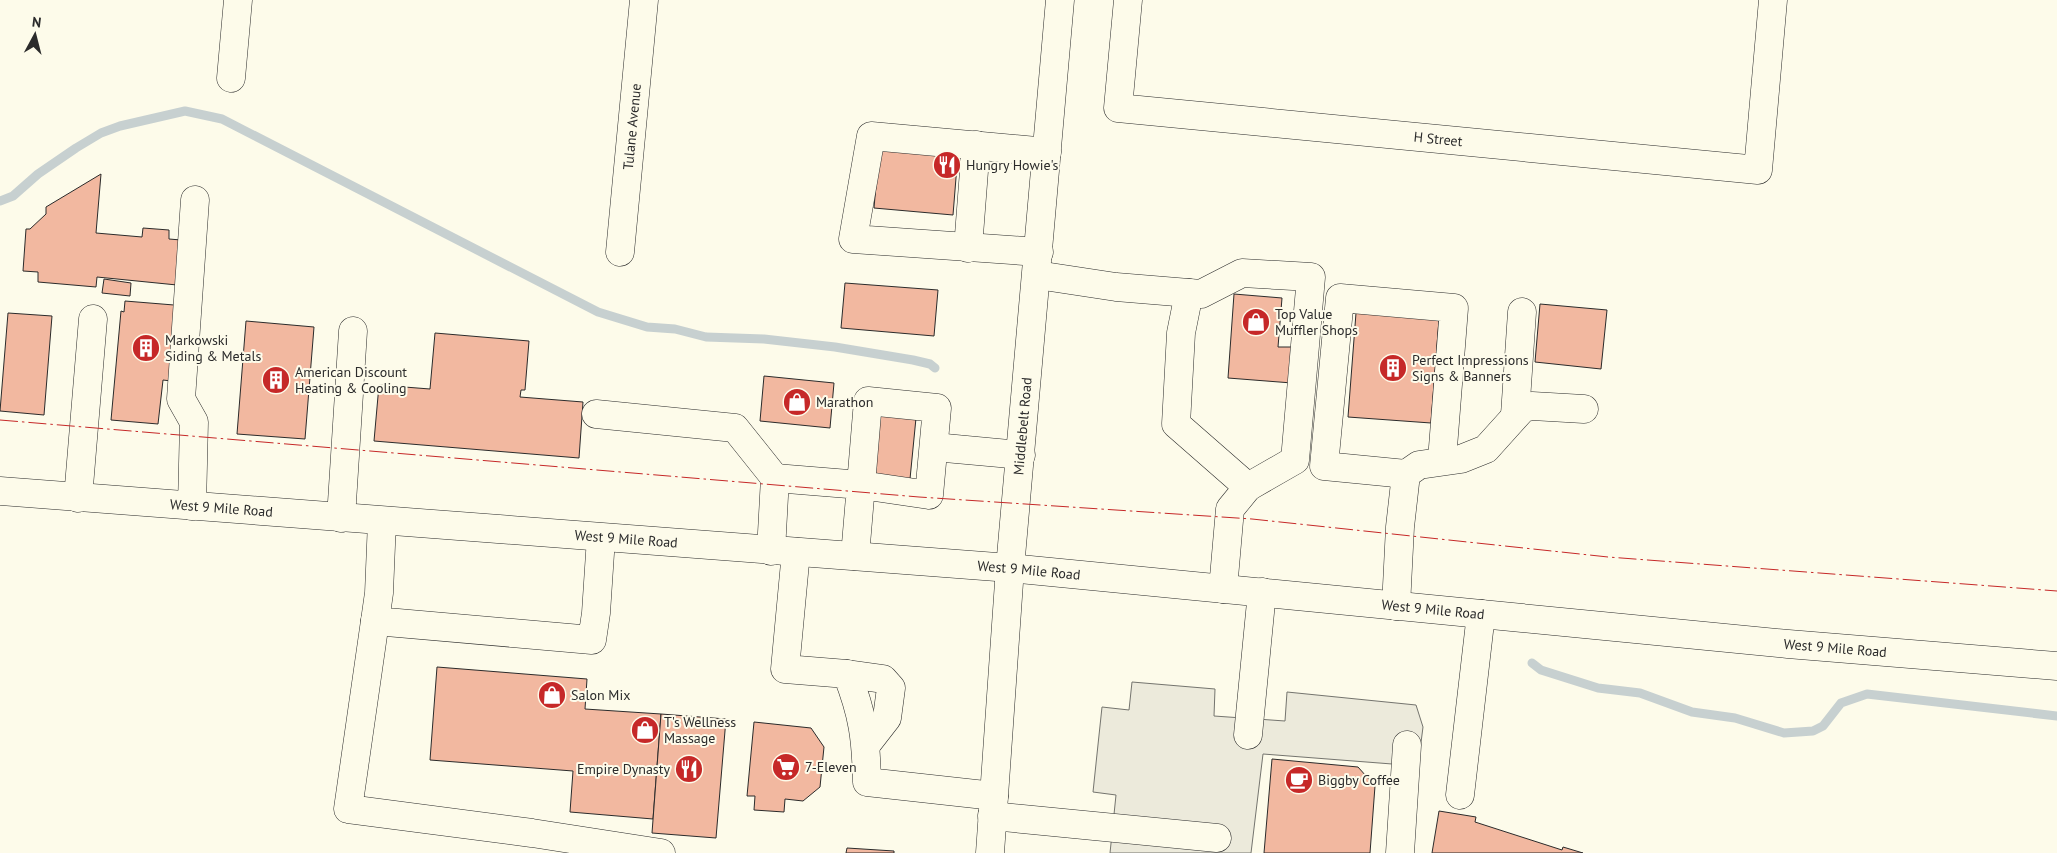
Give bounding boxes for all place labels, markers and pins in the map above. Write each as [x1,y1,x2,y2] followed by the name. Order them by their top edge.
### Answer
[932,150,962,180] restaurant icon: Hungry Howie's
[966,156,1059,174] place label: Hungry Howie's
[1275,305,1358,339] place label: Top Value Muffler Shops
[1241,307,1271,337] shop icon: Top Value Muffler Shops
[165,331,261,365] place label: Markowski Siding & Metals
[131,333,161,363] building icon: Markowski Siding & Metals
[1412,351,1529,385] place label: Perfect Impressions Signs & Banners
[1378,353,1408,383] building icon: Perfect Impressions Signs & Banners
[295,363,407,397] place label: American Discount Heating & Cooling
[261,365,291,395] building icon: American Discount Heating & Cooling
[782,387,812,417] shop icon: Marathon
[816,393,873,411] place label: Marathon
[537,680,567,710] shop icon: Salon Mix
[571,686,630,704] place label: Salon Mix
[664,713,736,747] place label: T's Wellness Massage
[630,715,660,745] shop icon: T's Wellness Massage
[771,752,801,782] supermarket icon: 7-Eleven
[674,754,704,784] restaurant icon: Empire Dynasty
[805,758,857,776] place label: 7-Eleven
[577,760,670,778] place label: Empire Dynasty
[1284,765,1314,795] cafe icon: Biggby Coffee
[1318,771,1400,789] place label: Biggby Coffee

